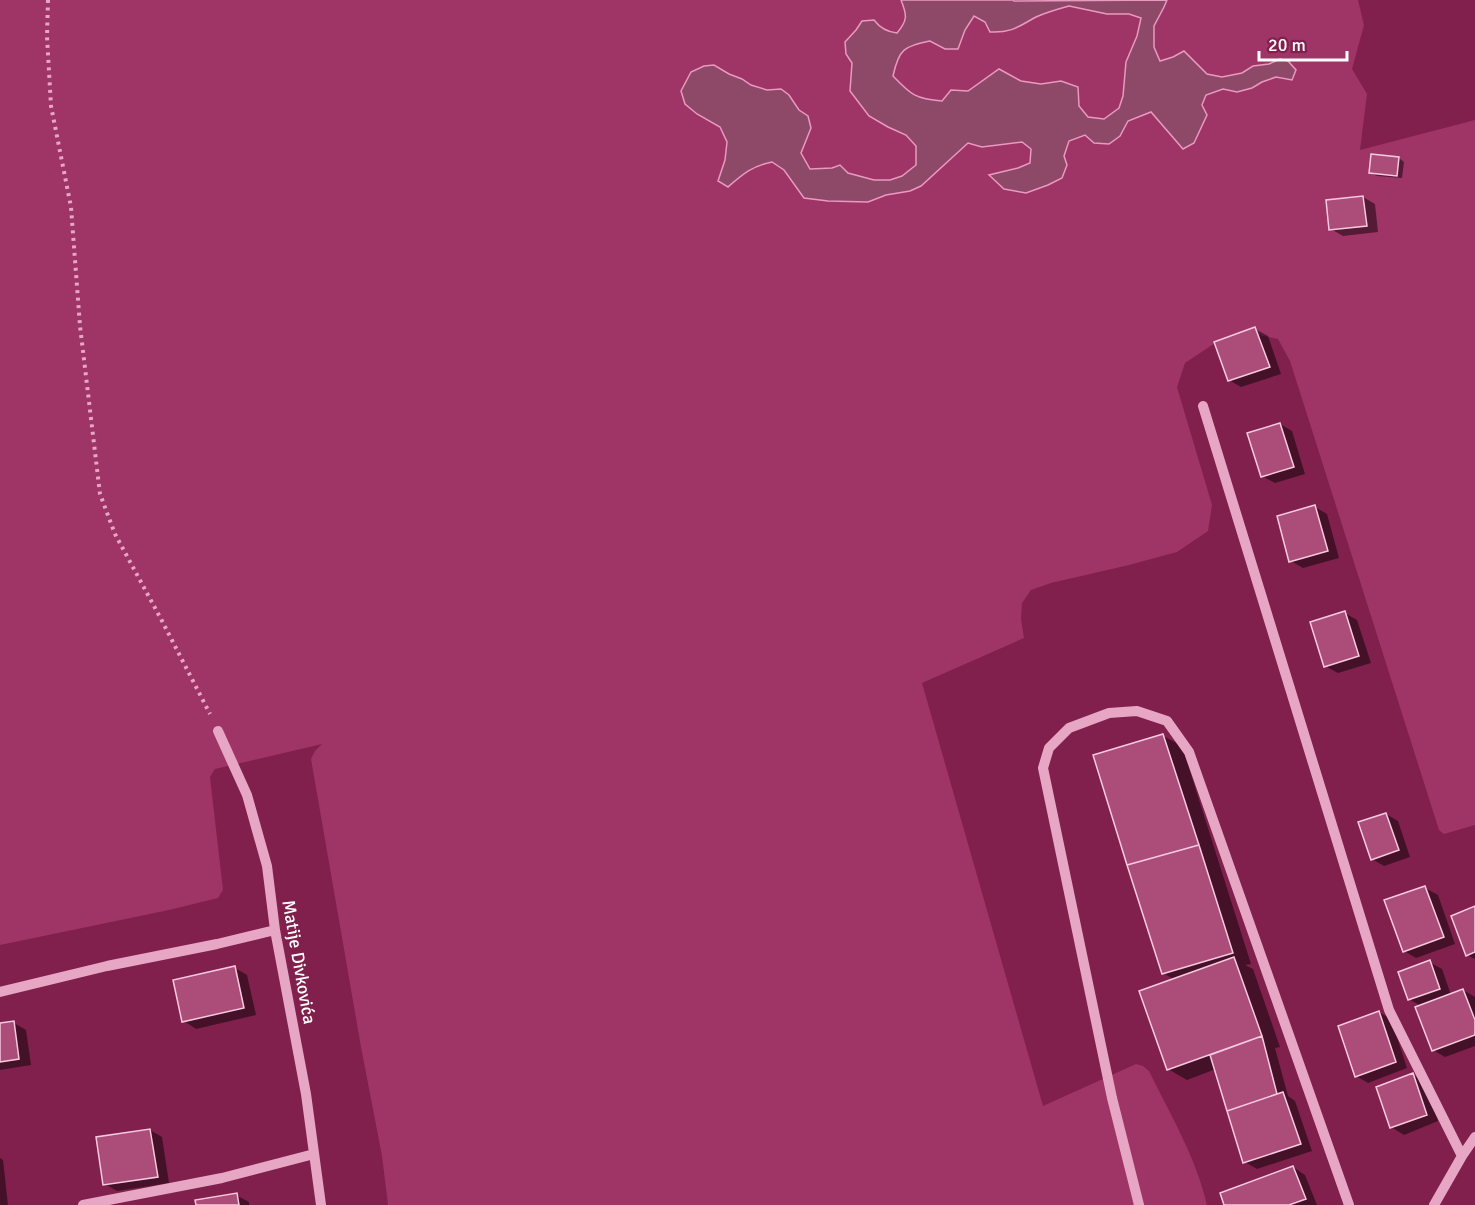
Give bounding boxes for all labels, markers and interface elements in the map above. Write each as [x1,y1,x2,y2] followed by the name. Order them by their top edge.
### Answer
[1259,24,1348,62] scale bar
[1268,34,1306,56] text: 20 m
[277,898,321,1026] street label: Matije Divkovića

